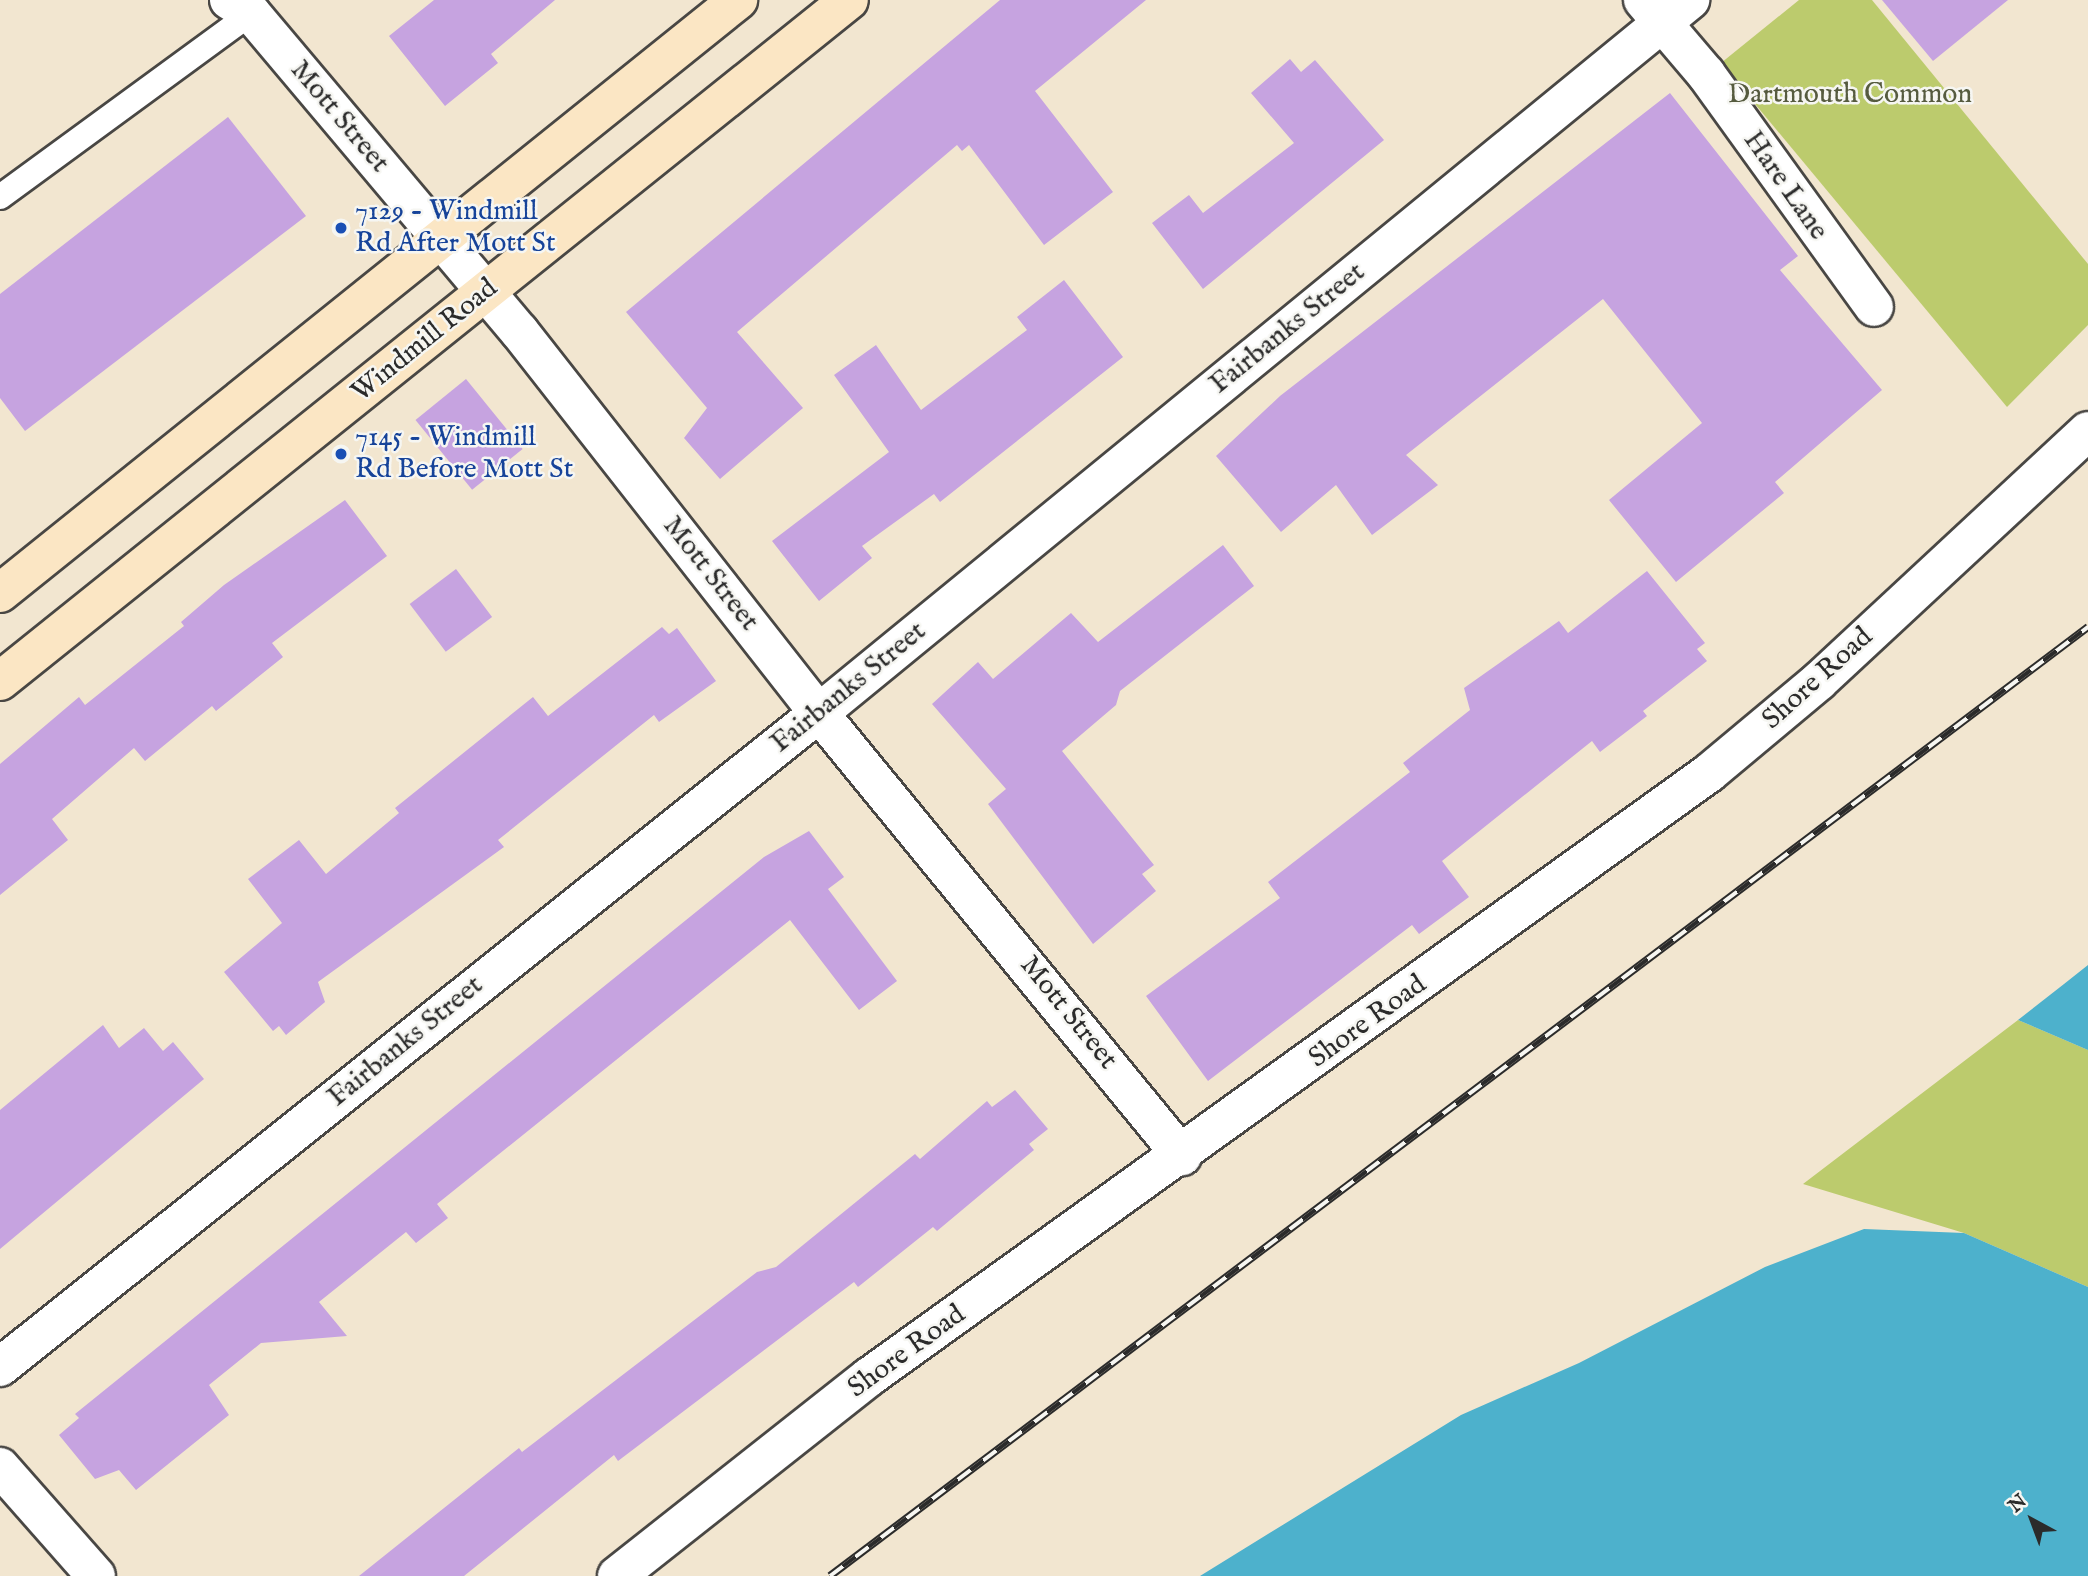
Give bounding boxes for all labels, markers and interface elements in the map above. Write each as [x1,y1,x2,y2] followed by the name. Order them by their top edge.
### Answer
[282,54,396,180] street label: Mott Street
[1728,78,1972,112] park label: Dartmouth Common
[1735,125,1835,247] street label: Hare Lane
[355,195,556,261] place label: 7129 - Windmill Rd After Mott St
[333,220,349,236] marker: 7129 - Windmill Rd After Mott St
[1204,256,1372,402] street label: Fairbanks Street
[345,272,505,410] street label: Windmill Road
[355,421,573,487] place label: 7145 - Windmill Rd Before Mott St
[333,446,349,462] marker: 7145 - Windmill Rd Before Mott St
[655,510,765,638] street label: Mott Street
[765,615,933,761] street label: Fairbanks Street
[1756,621,1880,737] street label: Shore Road
[1012,950,1124,1076] street label: Mott Street
[1303,968,1433,1076] street label: Shore Road
[322,969,490,1115] street label: Fairbanks Street
[842,1298,972,1406] street label: Shore Road
[1997,1485,2067,1555] north arrow
[2004,1490,2032,1519] text: N

